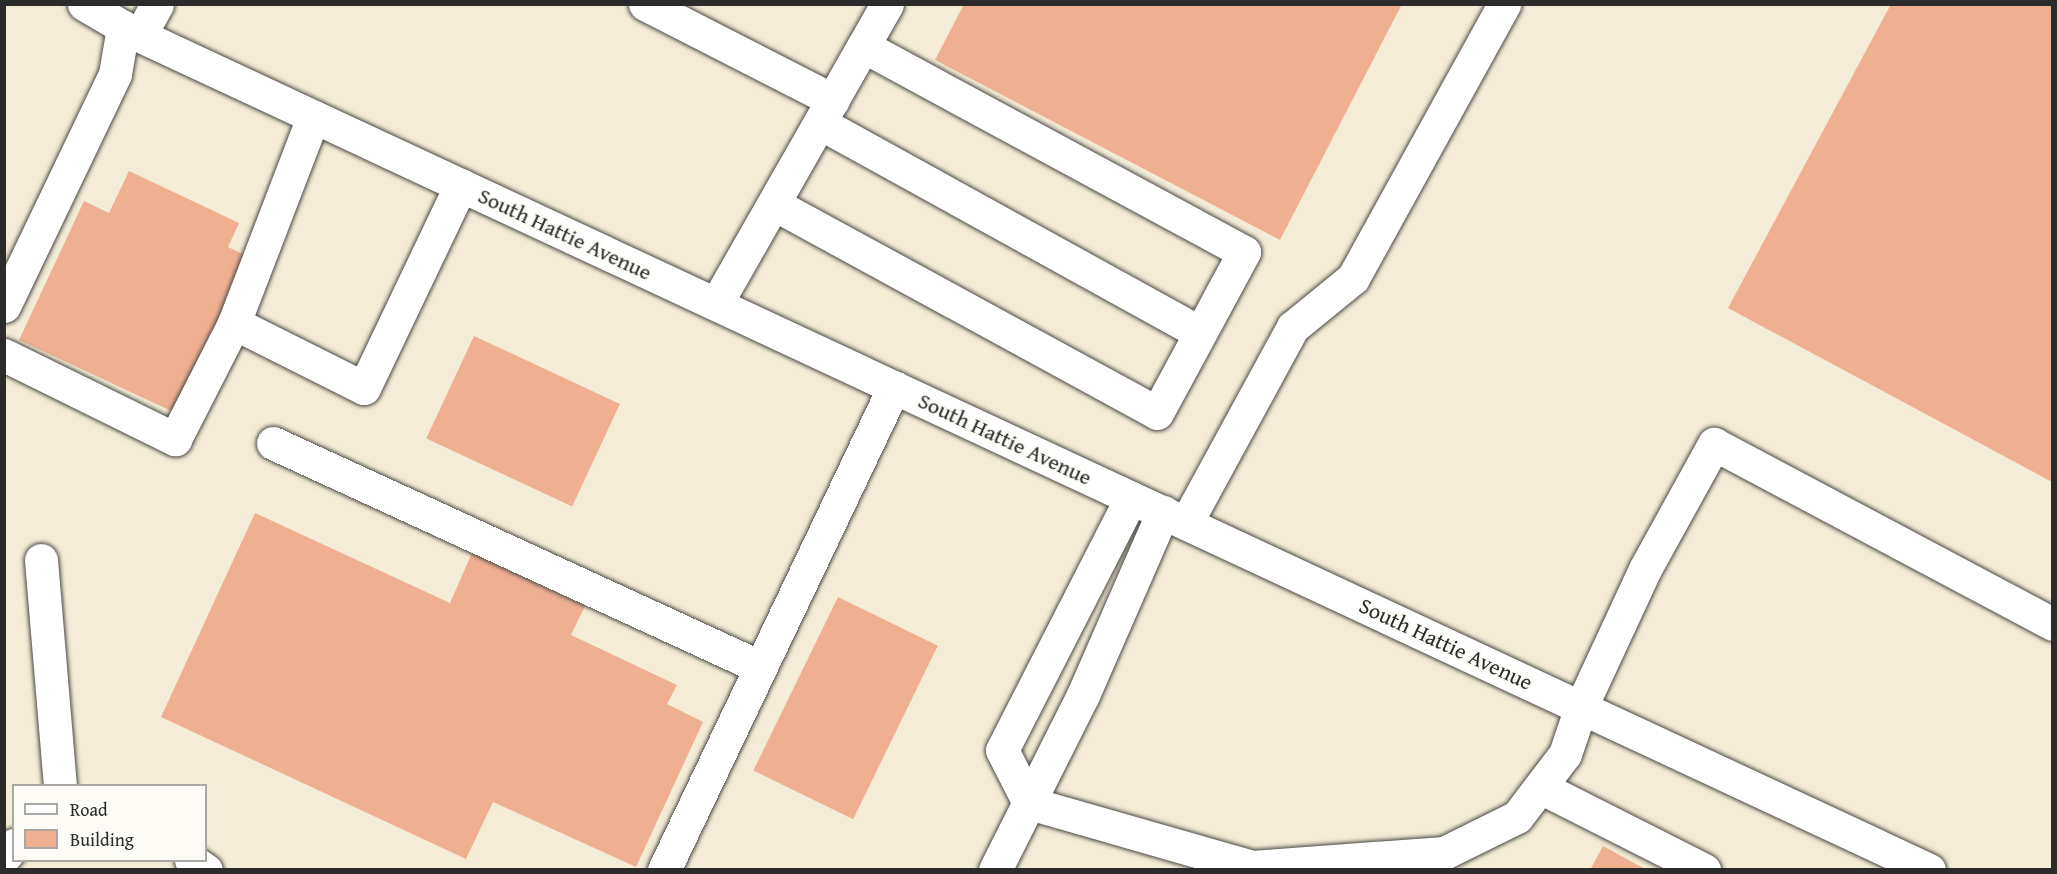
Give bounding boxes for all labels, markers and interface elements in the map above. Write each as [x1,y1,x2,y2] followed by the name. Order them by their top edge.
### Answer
[474,182,656,286] street label: South Hattie Avenue
[914,387,1096,491] street label: South Hattie Avenue
[1355,592,1537,696] street label: South Hattie Avenue
[12,784,207,862] legend
[70,796,108,823] text: Road
[70,826,134,853] text: Building

